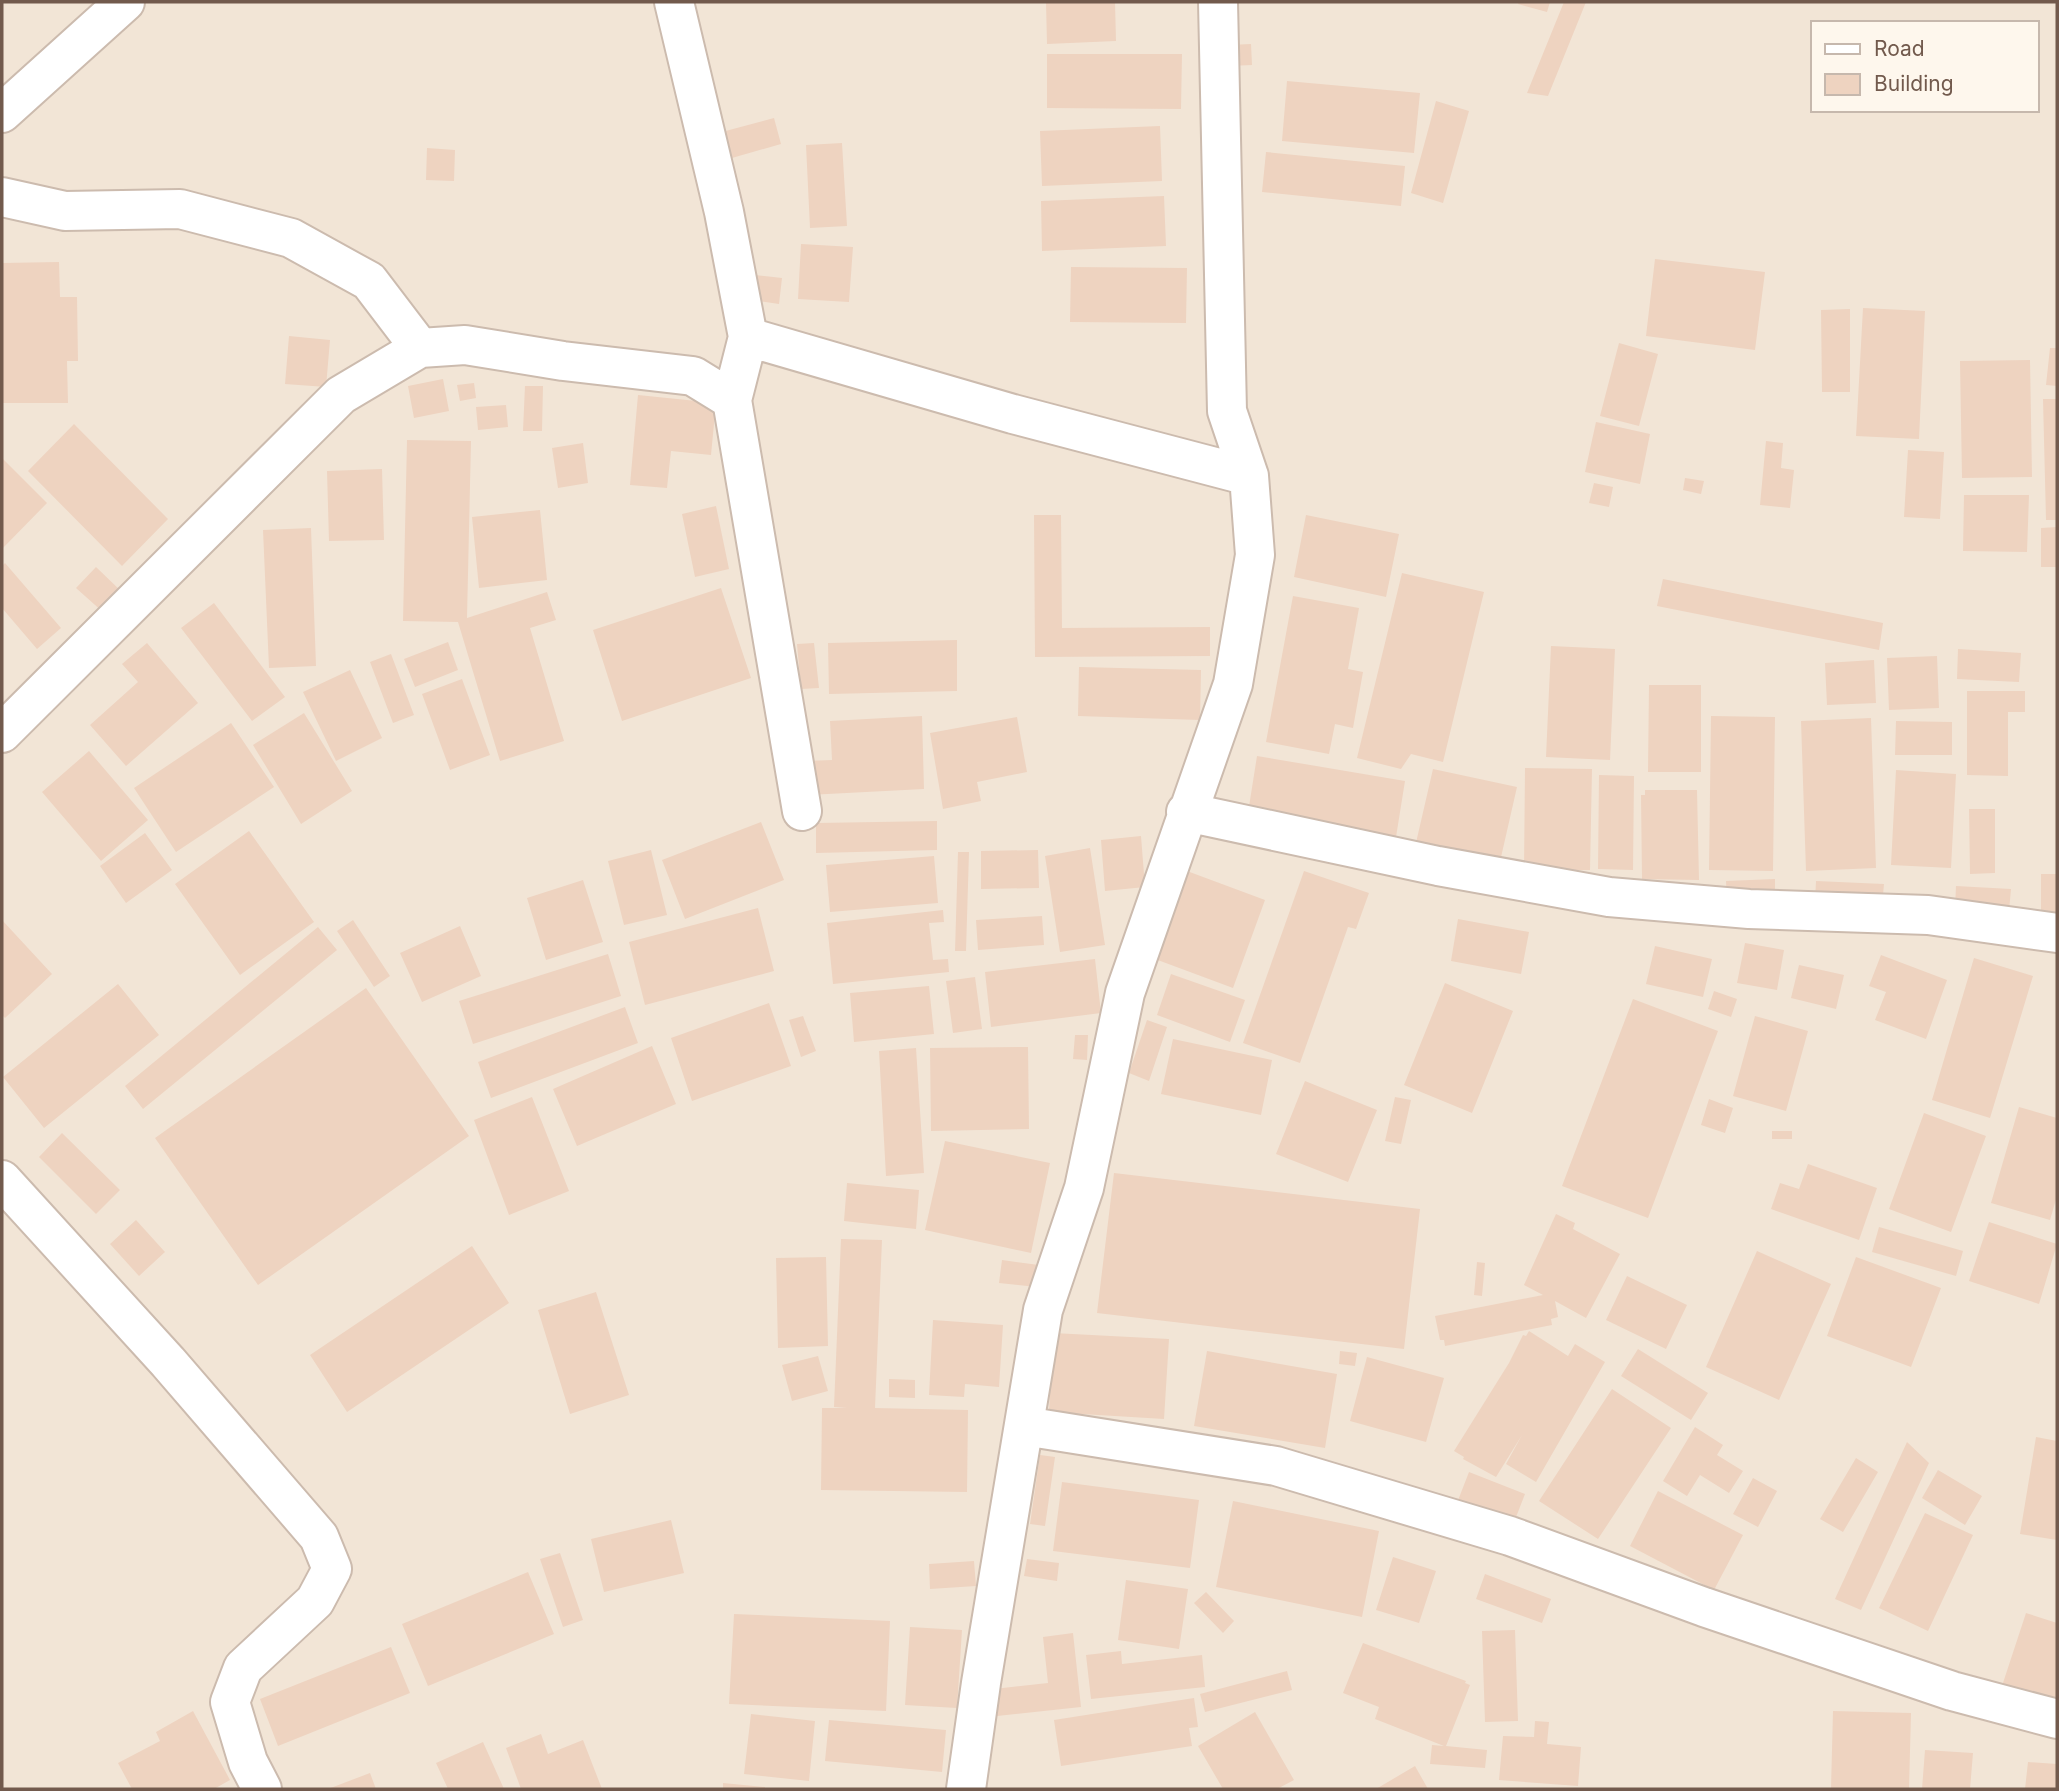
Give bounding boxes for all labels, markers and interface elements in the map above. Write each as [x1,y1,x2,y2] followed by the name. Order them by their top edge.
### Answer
[1811,21,2038,112] legend
[1874,36,1925,61] text: Road
[1874,71,1954,96] text: Building

